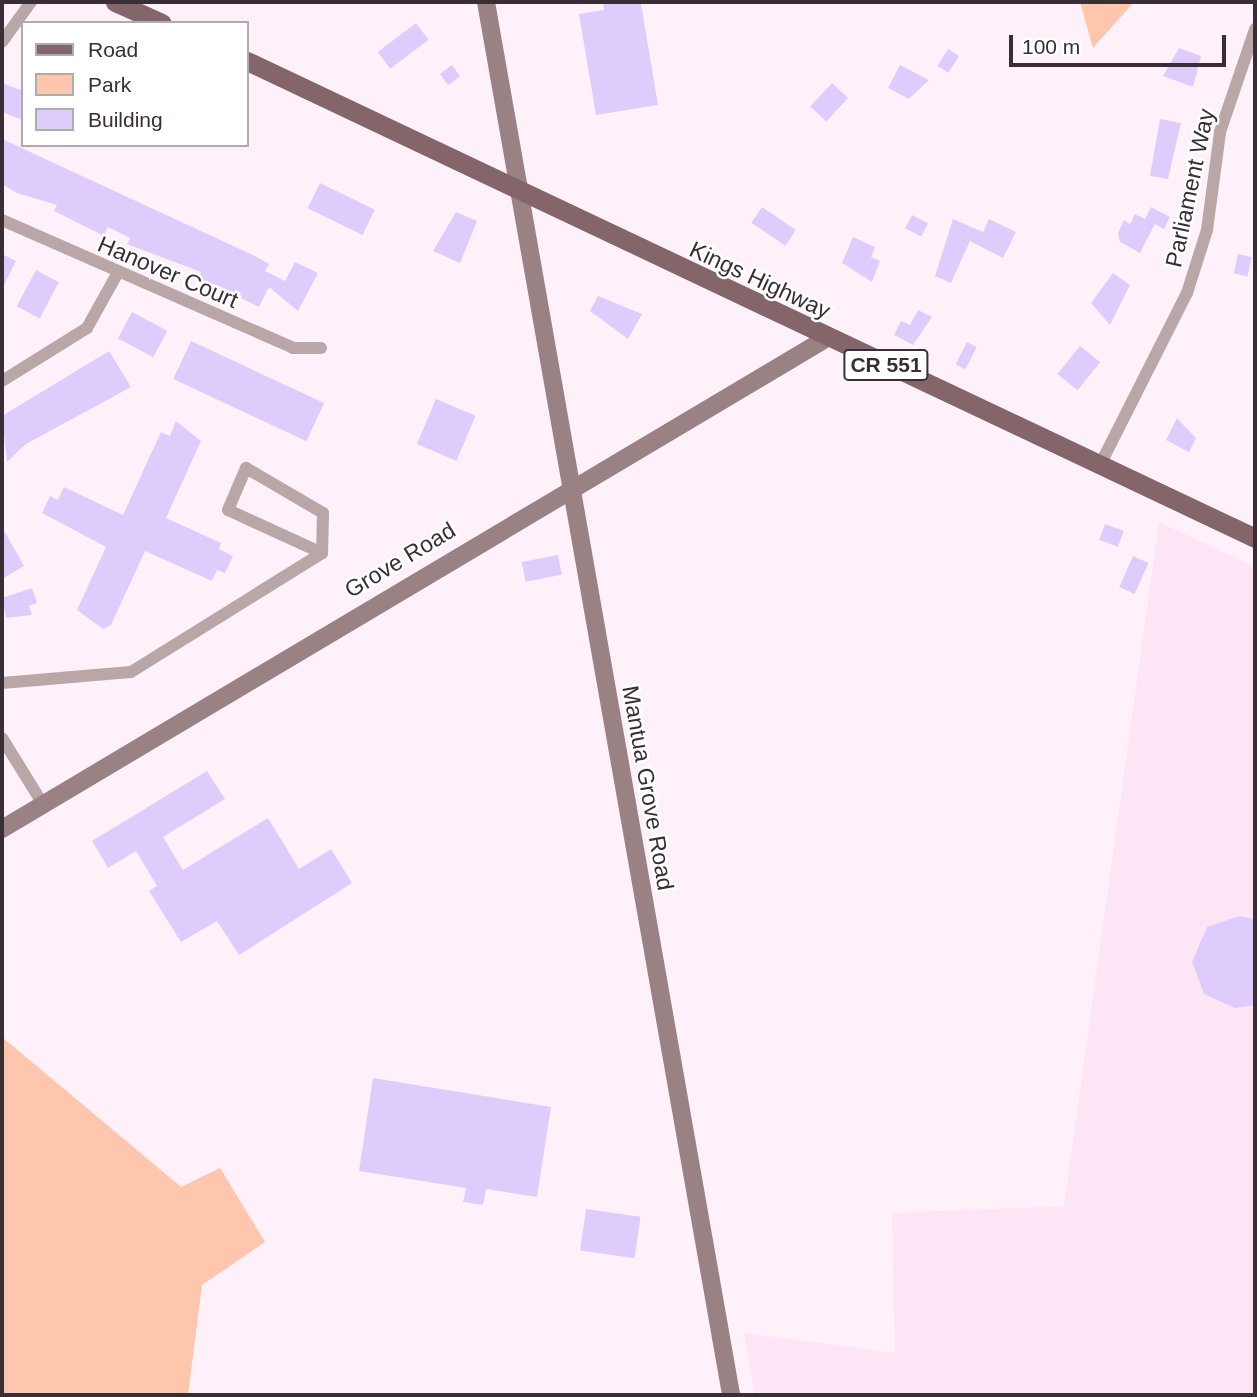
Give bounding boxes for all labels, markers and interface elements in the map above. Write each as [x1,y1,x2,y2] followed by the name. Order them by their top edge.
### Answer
[21,21,248,147] legend
[1012,21,1229,65] scale bar
[1022,35,1080,58] text: 100 m
[88,38,138,61] text: Road
[88,73,131,96] text: Park
[1160,106,1220,270] street label: Parliament Way
[88,108,163,131] text: Building
[94,230,242,314] street label: Hanover Court
[685,235,835,325] street label: Kings Highway
[842,348,930,382] road number: CR 551
[340,516,460,604] street label: Grove Road
[616,684,680,892] street label: Mantua Grove Road

